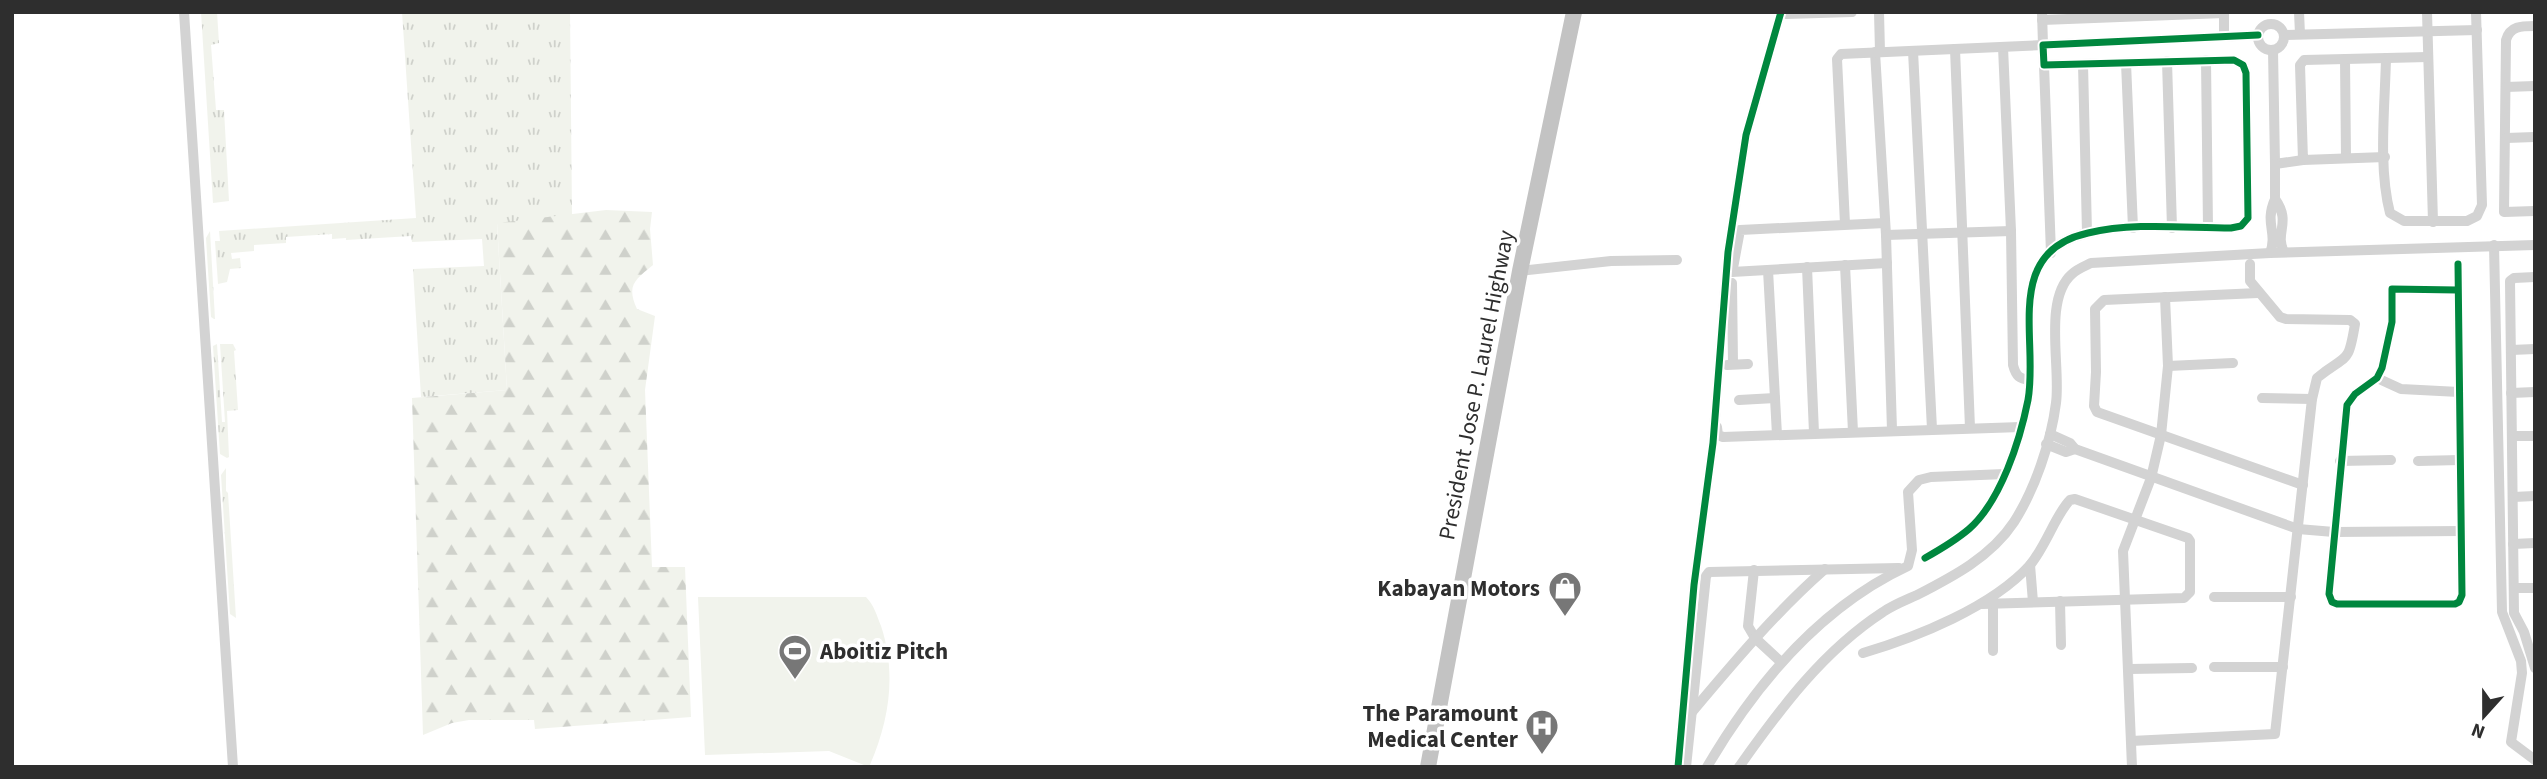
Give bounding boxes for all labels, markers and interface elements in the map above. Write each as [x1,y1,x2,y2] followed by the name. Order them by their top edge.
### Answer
[1430,227,1523,543] street label: President Jose P. Laurel Highway
[1546,569,1584,618] shop icon: Kabayan Motors
[1377,572,1540,605] place label: Kabayan Motors
[776,632,814,681] sports icon: Aboitiz Pitch
[819,635,948,668] place label: Aboitiz Pitch
[2449,681,2519,751] north arrow
[1362,697,1519,756] place label: The Paramount Medical Center
[1523,707,1561,756] hospital icon: The Paramount Medical Center
[2468,716,2489,745] text: N

